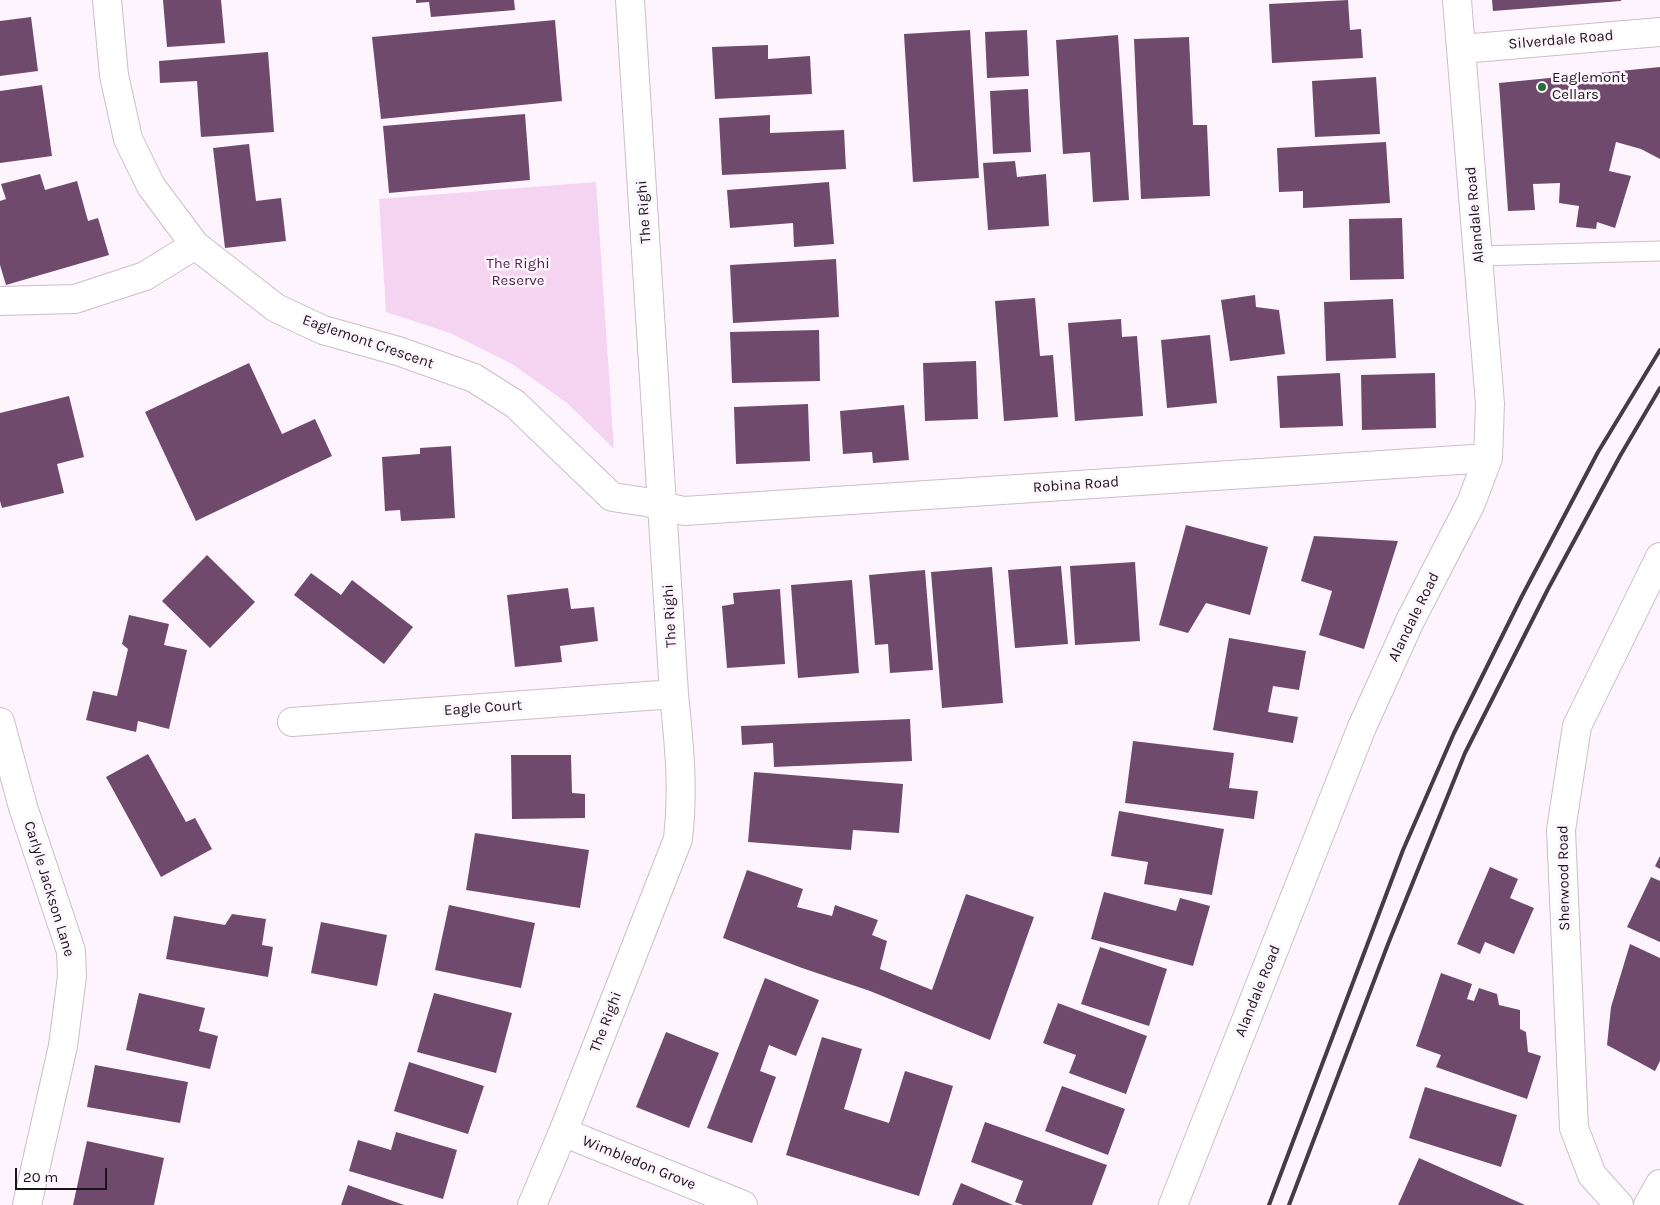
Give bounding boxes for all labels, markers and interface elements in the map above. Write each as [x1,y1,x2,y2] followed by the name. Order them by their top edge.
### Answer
[1508,26,1614,54] street label: Silverdale Road
[1552,69,1626,104] place label: Eaglemont Cellars
[1536,81,1548,93] marker: Eaglemont Cellars
[1462,166,1488,264] street label: Alandale Road
[633,180,655,244] street label: The Righi
[486,255,550,290] park label: The Righi Reserve
[300,311,436,373] street label: Eaglemont Crescent
[1032,473,1120,497] street label: Robina Road
[1385,569,1443,665] street label: Alandale Road
[659,584,681,648] street label: The Righi
[443,696,523,720] street label: Eagle Court
[20,819,78,959] street label: Carlyle Jackson Lane
[1554,825,1574,931] street label: Sherwood Road
[1231,943,1285,1039] street label: Alandale Road
[586,989,626,1055] street label: The Righi
[580,1132,698,1194] street label: Wimbledon Grove
[18,1158,110,1190] scale bar
[23,1168,58,1186] text: 20 m

